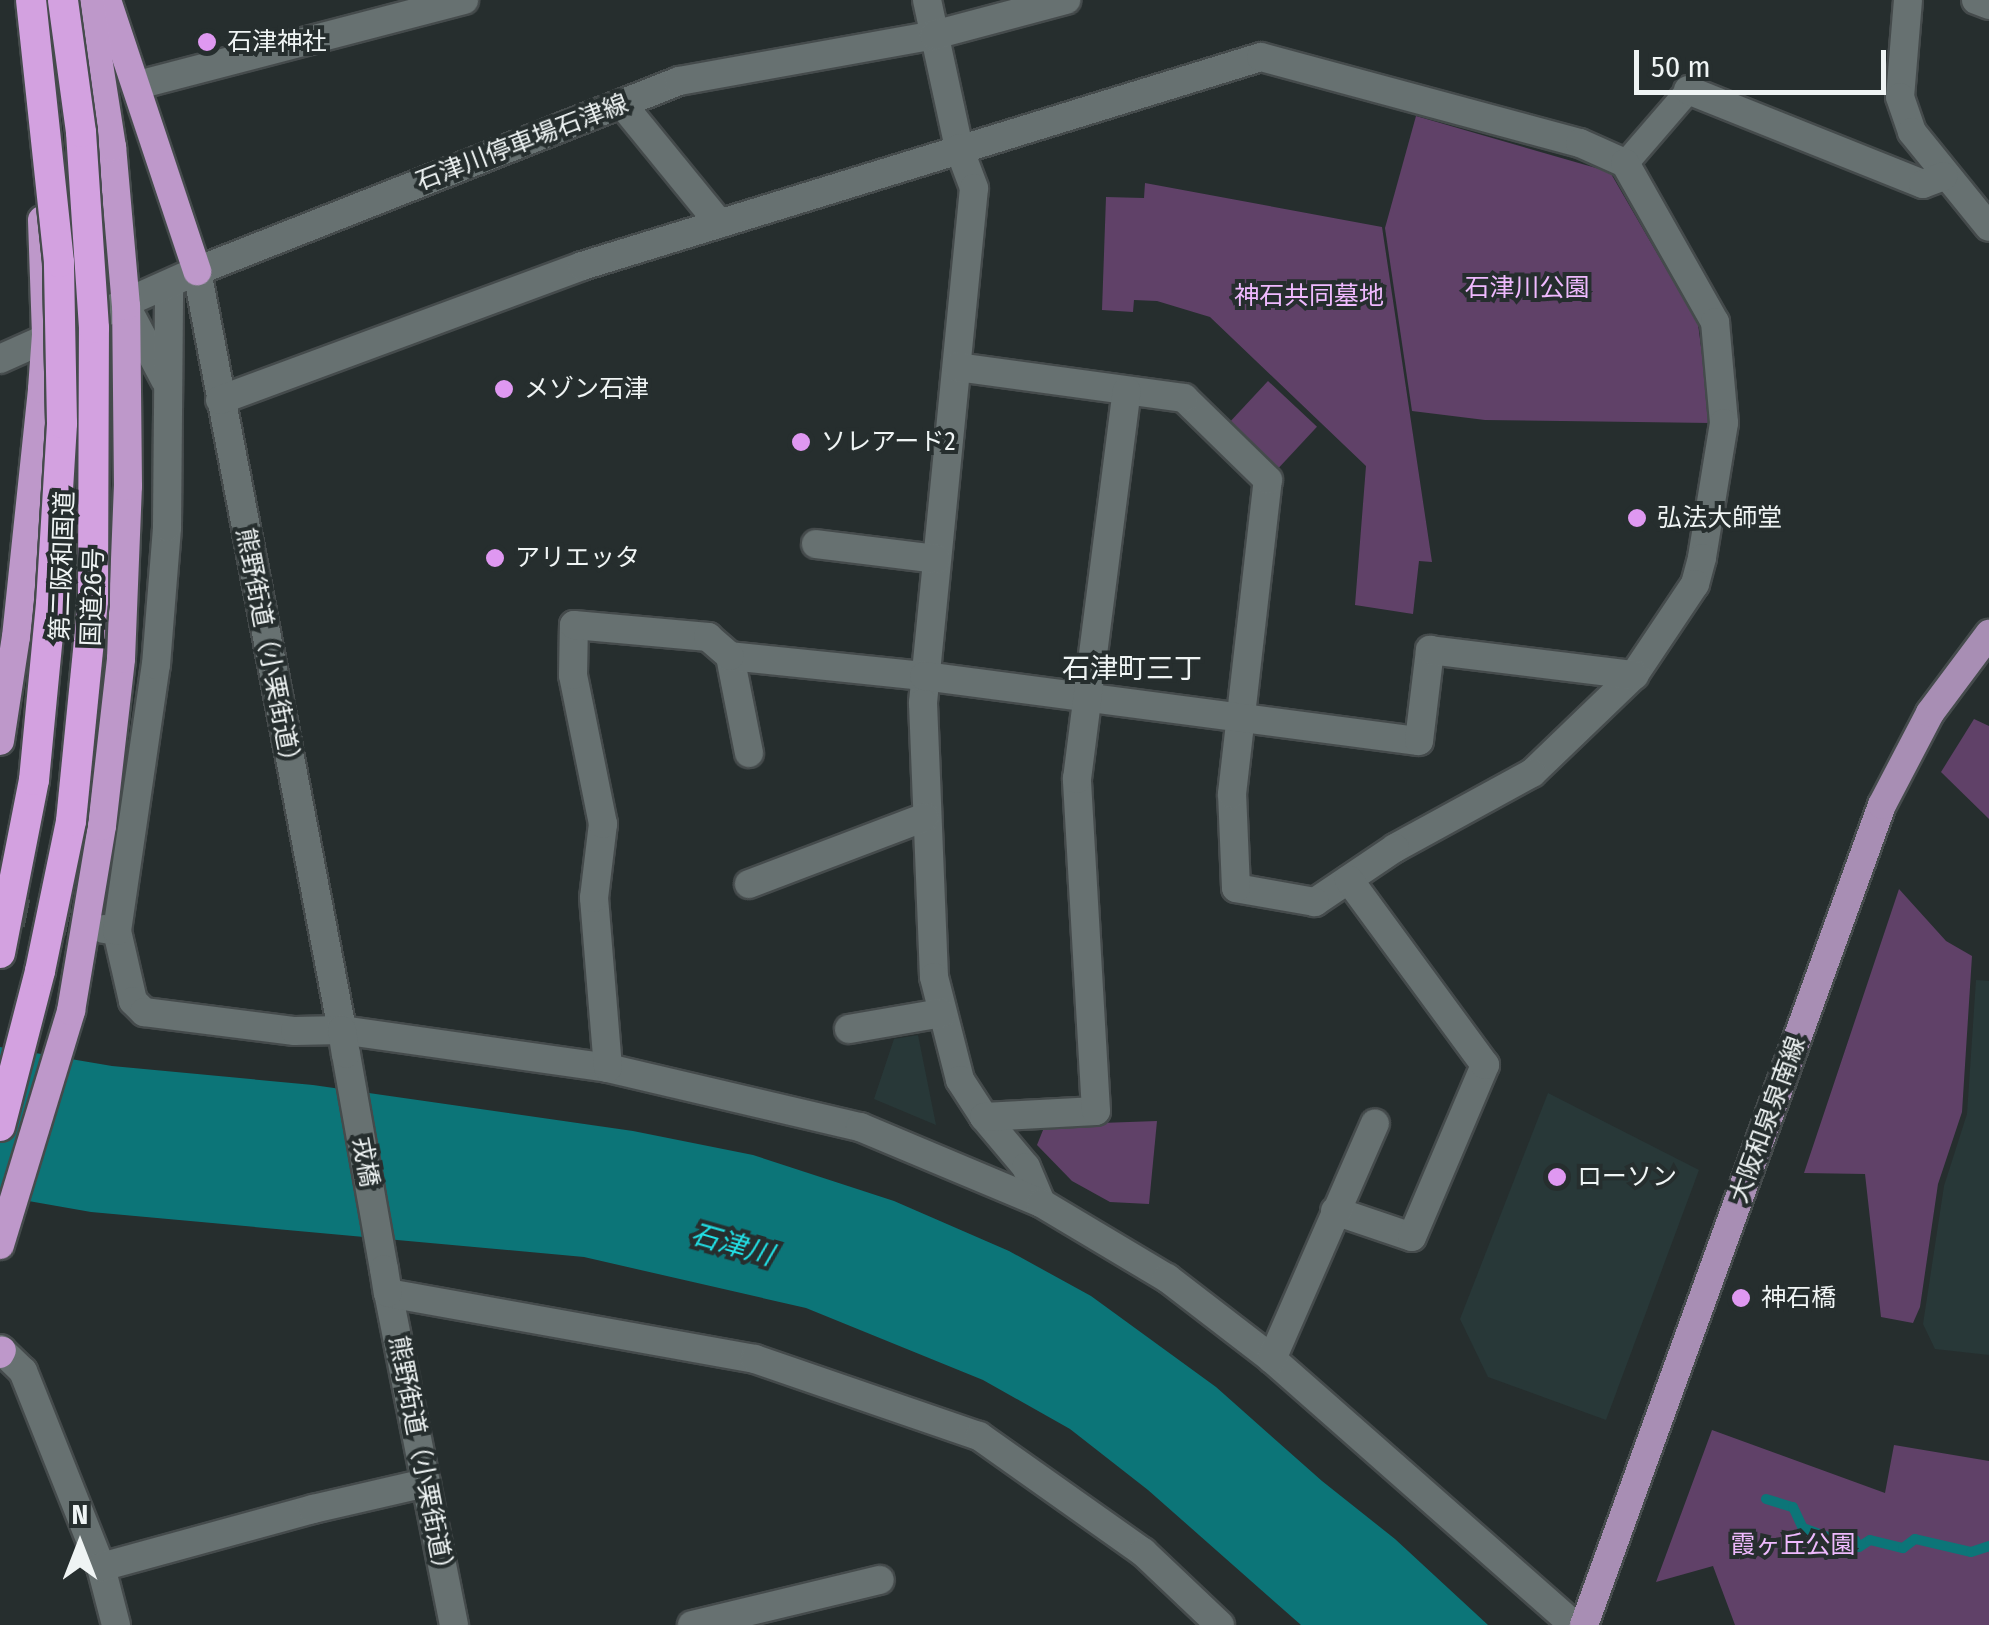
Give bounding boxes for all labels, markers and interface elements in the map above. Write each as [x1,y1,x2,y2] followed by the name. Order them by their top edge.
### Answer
[227,27,327,57] place label: 石津神社
[1639,30,1892,92] scale bar
[196,31,218,53] marker: 石津神社
[1651,49,1711,85] text: 50 m
[412,89,632,197] street label: 石津川停車場石津線
[1465,273,1589,303] park label: 石津川公園
[1234,281,1384,311] park label: 神石共同墓地
[524,374,649,404] place label: メゾン石津
[493,378,515,400] marker: メゾン石津
[821,427,956,457] place label: ソレアード2
[790,431,812,453] marker: ソレアード2
[45,491,81,641] street label: 第二阪和国道
[1657,503,1782,533] place label: 弘法大師堂
[1626,507,1648,529] marker: 弘法大師堂
[229,525,307,777] street label: 熊野街道（小栗街道）
[515,543,640,573] place label: アリエッタ
[76,547,110,647] street label: 国道26号
[484,547,506,569] marker: アリエッタ
[1062,652,1202,686] district label: 石津町三丁
[1724,1033,1812,1207] street label: 大阪和泉泉南線
[346,1135,384,1189] street label: 戎橋
[1577,1162,1677,1192] place label: ローソン
[1546,1166,1568,1188] marker: ローソン
[687,1217,777,1273] water label: 石津川
[1761,1283,1836,1313] place label: 神石橋
[1730,1287,1752,1309] marker: 神石橋
[382,1333,460,1585] street label: 熊野街道（小栗街道）
[30,1495,130,1595] north arrow
[72,1498,88,1531] text: N
[1731,1530,1855,1560] park label: 霞ヶ丘公園

